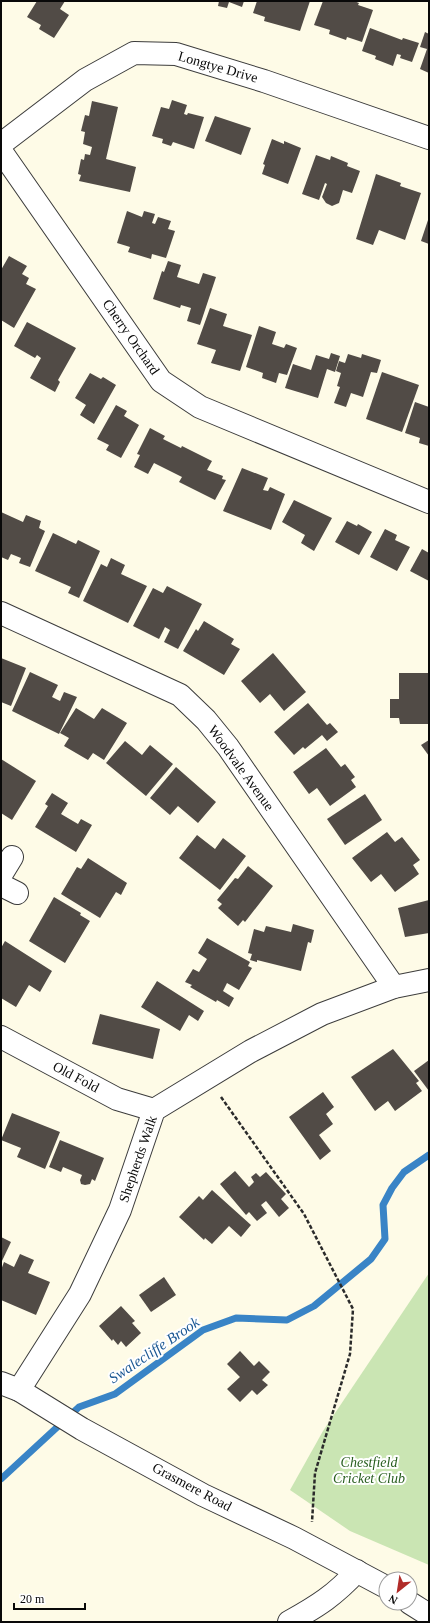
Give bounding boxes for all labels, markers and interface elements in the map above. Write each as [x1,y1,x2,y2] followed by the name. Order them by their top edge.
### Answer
[177,48,259,86] street label: Longtye Drive
[100,297,162,377] street label: Cherry Orchard
[205,722,277,814] street label: Woodvale Avenue
[50,1059,102,1095] street label: Old Fold
[116,1114,160,1204] street label: Shepherds Walk
[106,1314,203,1386] water label: Swalecliffe Brook
[333,1455,405,1486] park label: Chestfield Cricket Club
[150,1460,234,1514] street label: Grasmere Road
[378,1571,418,1611] north arrow
[14,1585,85,1611] scale bar
[20,1592,45,1606] text: 20 m
[387,1592,399,1607] text: N

